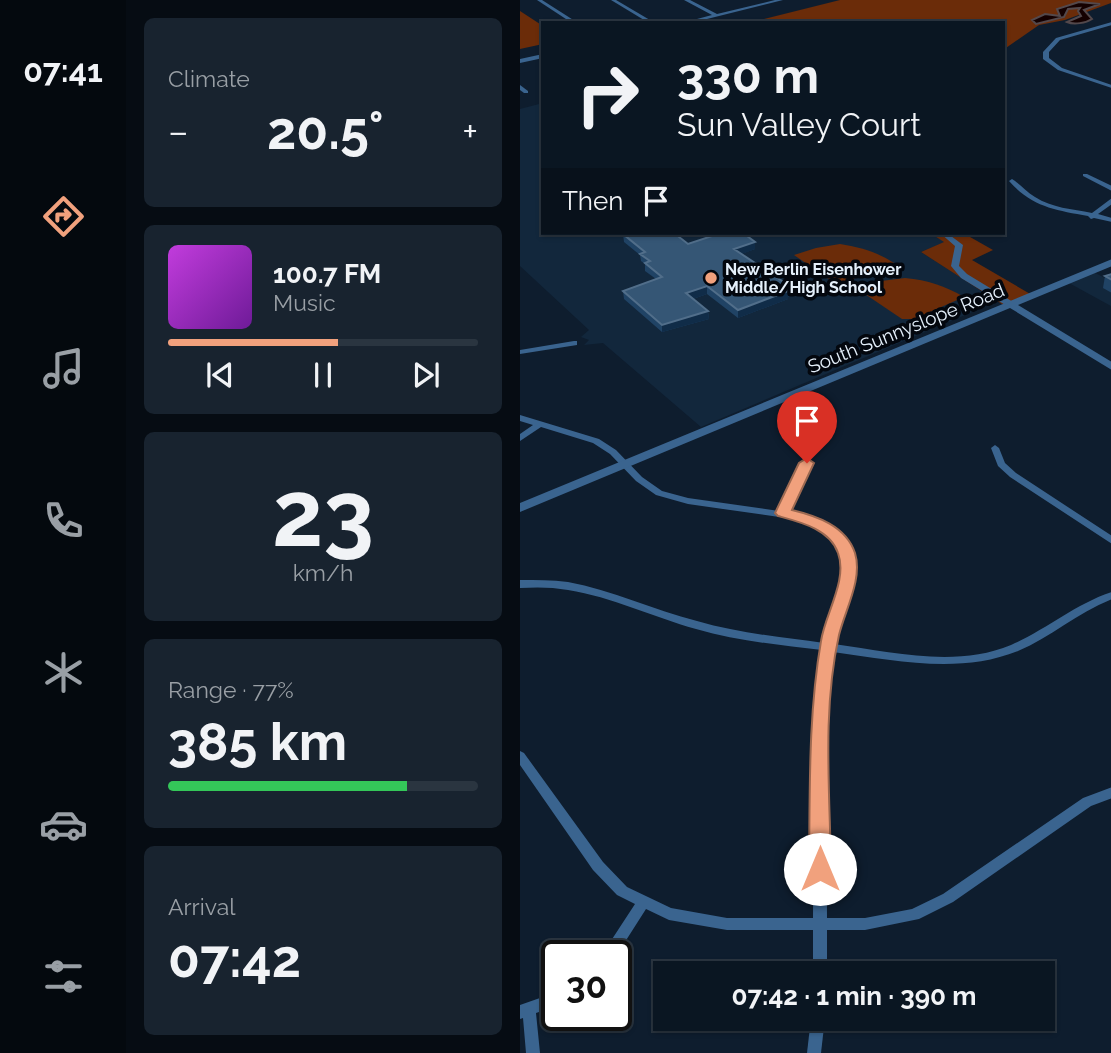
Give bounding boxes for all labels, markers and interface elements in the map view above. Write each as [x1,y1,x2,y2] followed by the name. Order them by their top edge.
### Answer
[677,47,819,104] text: 330 m
[562,49,653,140] icon: right
[23,52,103,89] text: 07:41
[168,65,250,92] text: Climate
[267,100,384,161] text: 20.5°
[677,106,921,143] text: Sun Valley Court
[168,109,188,154] text: −
[462,109,478,154] text: +
[637,182,675,220] icon: arrive
[562,186,623,216] text: Then
[39,192,88,241] icon: directions
[273,259,381,289] text: 100.7 FM
[725,260,901,297] place label: New Berlin Eisenhower Middle/High School
[703,270,719,286] marker: New Berlin Eisenhower Middle/High School
[804,278,1008,378] street label: South Sunnyslope Road
[273,289,336,316] text: Music
[39,344,88,393] icon: music
[201,356,239,394] icon: previous
[304,356,342,394] icon: pause
[407,356,445,394] icon: next
[777,391,837,463] pin
[788,402,826,440] icon: arrive
[272,460,374,567] text: 23
[39,496,88,545] icon: phone
[293,559,353,586] text: km/h
[39,648,88,697] icon: climate
[168,676,294,703] text: Range · 77%
[168,711,347,772] text: 385 km
[39,800,88,849] icon: car
[783,832,857,906] position arrow
[168,893,235,920] text: Arrival
[168,928,301,989] text: 07:42
[541,940,632,1031] speed limit sign: 30
[39,952,88,1001] icon: filters
[732,981,977,1011] text: 07:42 · 1 min · 390 m

